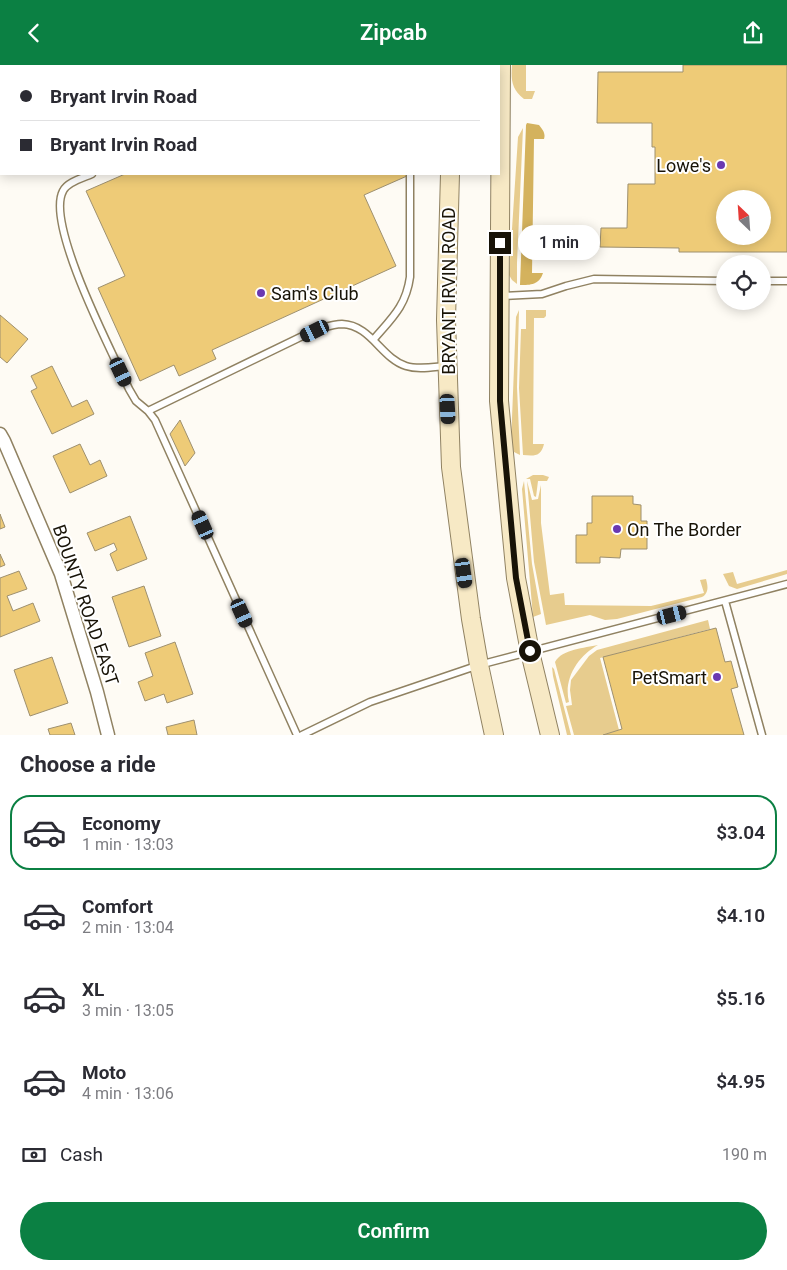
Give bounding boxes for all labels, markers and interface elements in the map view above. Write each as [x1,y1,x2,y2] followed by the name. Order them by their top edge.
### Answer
[20,19,48,47] icon: back
[739,19,767,47] icon: share
[360,20,427,45] text: Zipcab
[50,85,197,108] text: Bryant Irvin Road
[50,133,197,156] text: Bryant Irvin Road
[656,155,711,176] place label: Lowe's
[715,159,727,171] marker: Lowe's
[716,190,771,245] north arrow
[716,190,771,310] map controls
[438,207,459,375] street label: BRYANT IRVIN ROAD
[518,225,600,261] callout: 1 min
[489,232,511,254] route end
[539,233,579,252] text: 1 min
[716,255,771,310] button: locate
[271,283,359,304] place label: Sam's Club
[255,287,267,299] marker: Sam's Club
[298,318,331,344] car
[107,355,134,389] car
[439,394,456,424] car
[190,508,215,542] car
[627,519,741,540] place label: On The Border
[49,522,123,688] street label: BOUNTY ROAD EAST
[611,523,623,535] marker: On The Border
[454,557,473,589] car
[229,596,254,630] car
[655,604,688,626] car
[519,640,541,662] route start
[632,667,707,688] place label: PetSmart
[711,671,723,683] marker: PetSmart
[20,752,156,777] text: Choose a ride
[22,810,67,855] icon: car
[82,812,161,835] text: Economy
[716,821,765,844] text: $3.04
[82,835,174,854] text: 1 min · 13:03
[22,893,67,938] icon: car
[82,895,153,918] text: Comfort
[716,904,765,927] text: $4.10
[82,918,174,937] text: 2 min · 13:04
[22,976,67,1021] icon: car
[82,978,104,1001] text: XL
[716,987,765,1010] text: $5.16
[82,1001,174,1020] text: 3 min · 13:05
[22,1059,67,1104] icon: car
[82,1061,126,1084] text: Moto
[716,1070,765,1093] text: $4.95
[82,1084,174,1103] text: 4 min · 13:06
[20,1141,48,1169] icon: cash
[60,1143,103,1166] text: Cash
[722,1145,767,1164] text: 190 m
[20,1202,767,1260] button: Confirm

